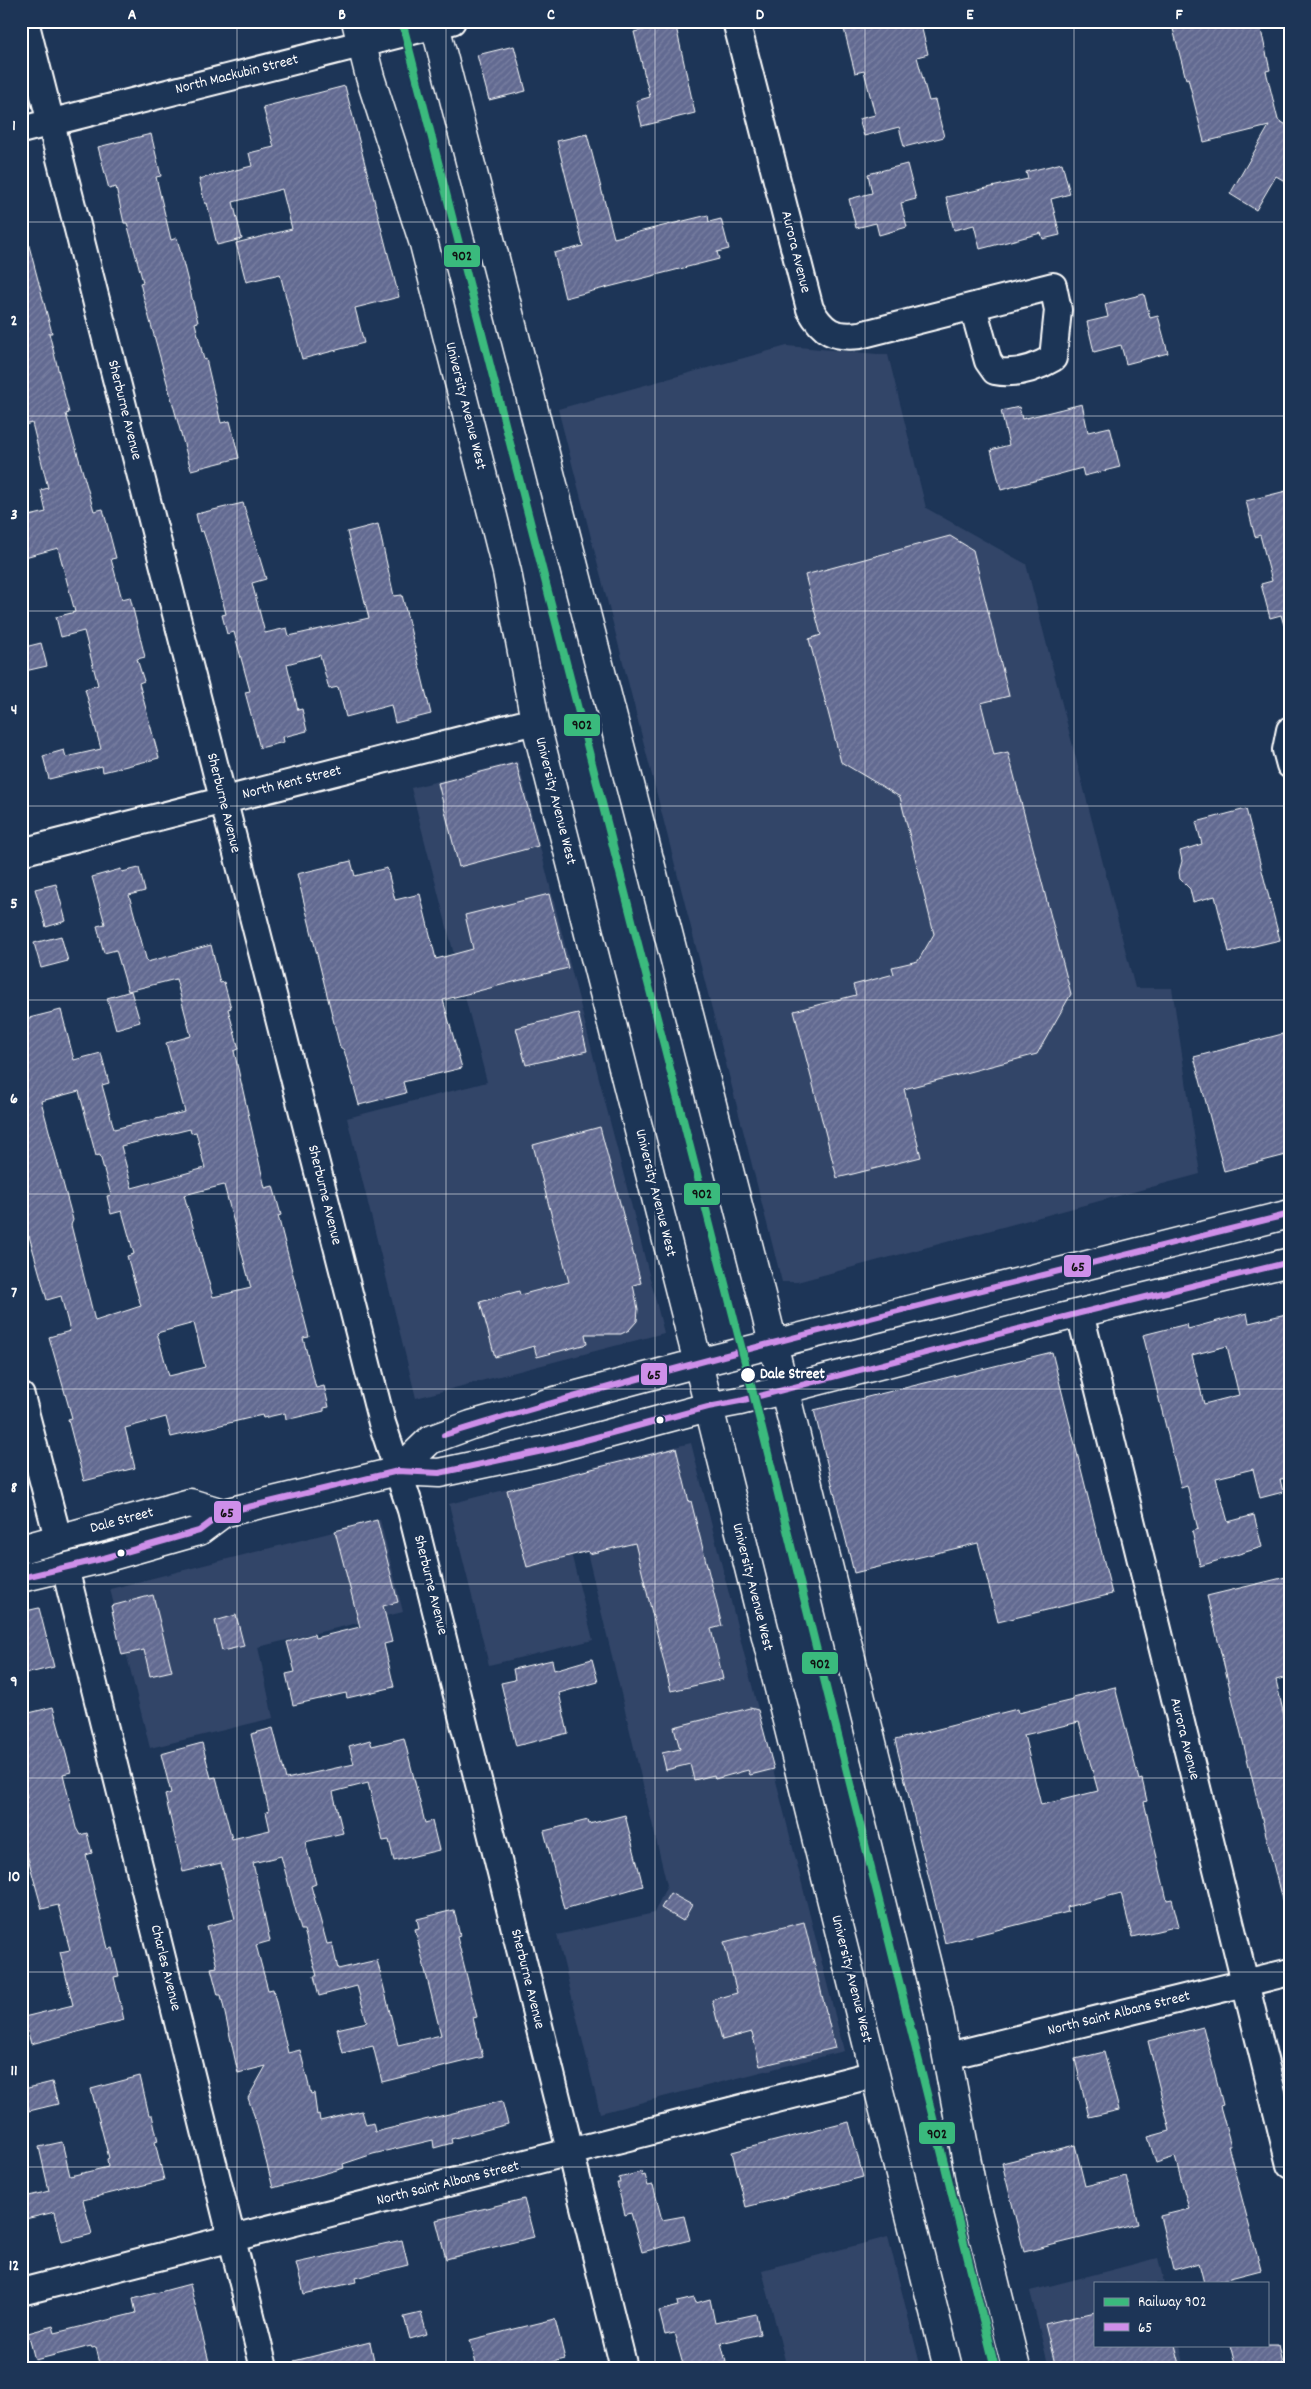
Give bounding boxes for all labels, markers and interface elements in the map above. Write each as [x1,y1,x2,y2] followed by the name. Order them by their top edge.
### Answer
[128,4,137,27] text: A
[338,4,346,27] text: B
[547,4,555,27] text: C
[756,4,765,27] text: D
[966,4,974,27] text: E
[1175,4,1183,27] text: F
[173,49,301,101] street label: North Mackubin Street
[12,115,16,138] text: 1
[774,209,816,296] street label: Aurora Avenue
[443,244,481,268] line badge: 902
[452,247,472,267] text: 902
[11,310,18,333] text: 2
[438,340,492,473] street label: University Avenue West
[101,358,147,463] street label: Sherburne Avenue
[10,504,18,527] text: 3
[11,699,17,722] text: 4
[563,713,601,737] line badge: 902
[572,716,592,736] text: 902
[528,735,582,868] street label: University Avenue West
[200,751,246,856] street label: Sherburne Avenue
[240,760,344,806] street label: North Kent Street
[10,893,18,916] text: 5
[10,1088,18,1111] text: 6
[628,1127,682,1260] street label: University Avenue West
[301,1143,347,1248] street label: Sherburne Avenue
[683,1182,721,1206] line badge: 902
[692,1185,712,1205] text: 902
[1063,1254,1092,1278] line badge: 65
[1071,1258,1085,1278] text: 65
[11,1282,17,1305] text: 7
[640,1362,668,1386] line badge: 65
[760,1364,825,1386] place label: Dale Street
[647,1366,661,1386] text: 65
[739,1366,757,1384] marker: Dale Street
[655,1415,665,1425] unlabelled marker
[11,1477,18,1500] text: 8
[213,1500,242,1524] line badge: 65
[88,1502,157,1540] street label: Dale Street
[220,1504,234,1524] text: 65
[725,1521,779,1654] street label: University Avenue West
[407,1533,453,1638] street label: Sherburne Avenue
[116,1548,126,1558] unlabelled marker
[801,1651,839,1675] line badge: 902
[810,1655,830,1675] text: 902
[10,1671,18,1694] text: 9
[1163,1696,1205,1783] street label: Aurora Avenue
[8,1866,20,1889] text: 10
[824,1913,878,2046] street label: University Avenue West
[144,1923,186,2014] street label: Charles Avenue
[504,1927,550,2032] street label: Sherburne Avenue
[1045,1986,1193,2042] street label: North Saint Albans Street
[10,2060,18,2083] text: 11
[918,2121,956,2145] line badge: 902
[927,2125,947,2145] text: 902
[374,2156,522,2212] street label: North Saint Albans Street
[9,2255,19,2278] text: 12
[1094,2282,1268,2346] legend
[1138,2292,1206,2314] text: Railway 902
[1138,2318,1152,2340] text: 65

